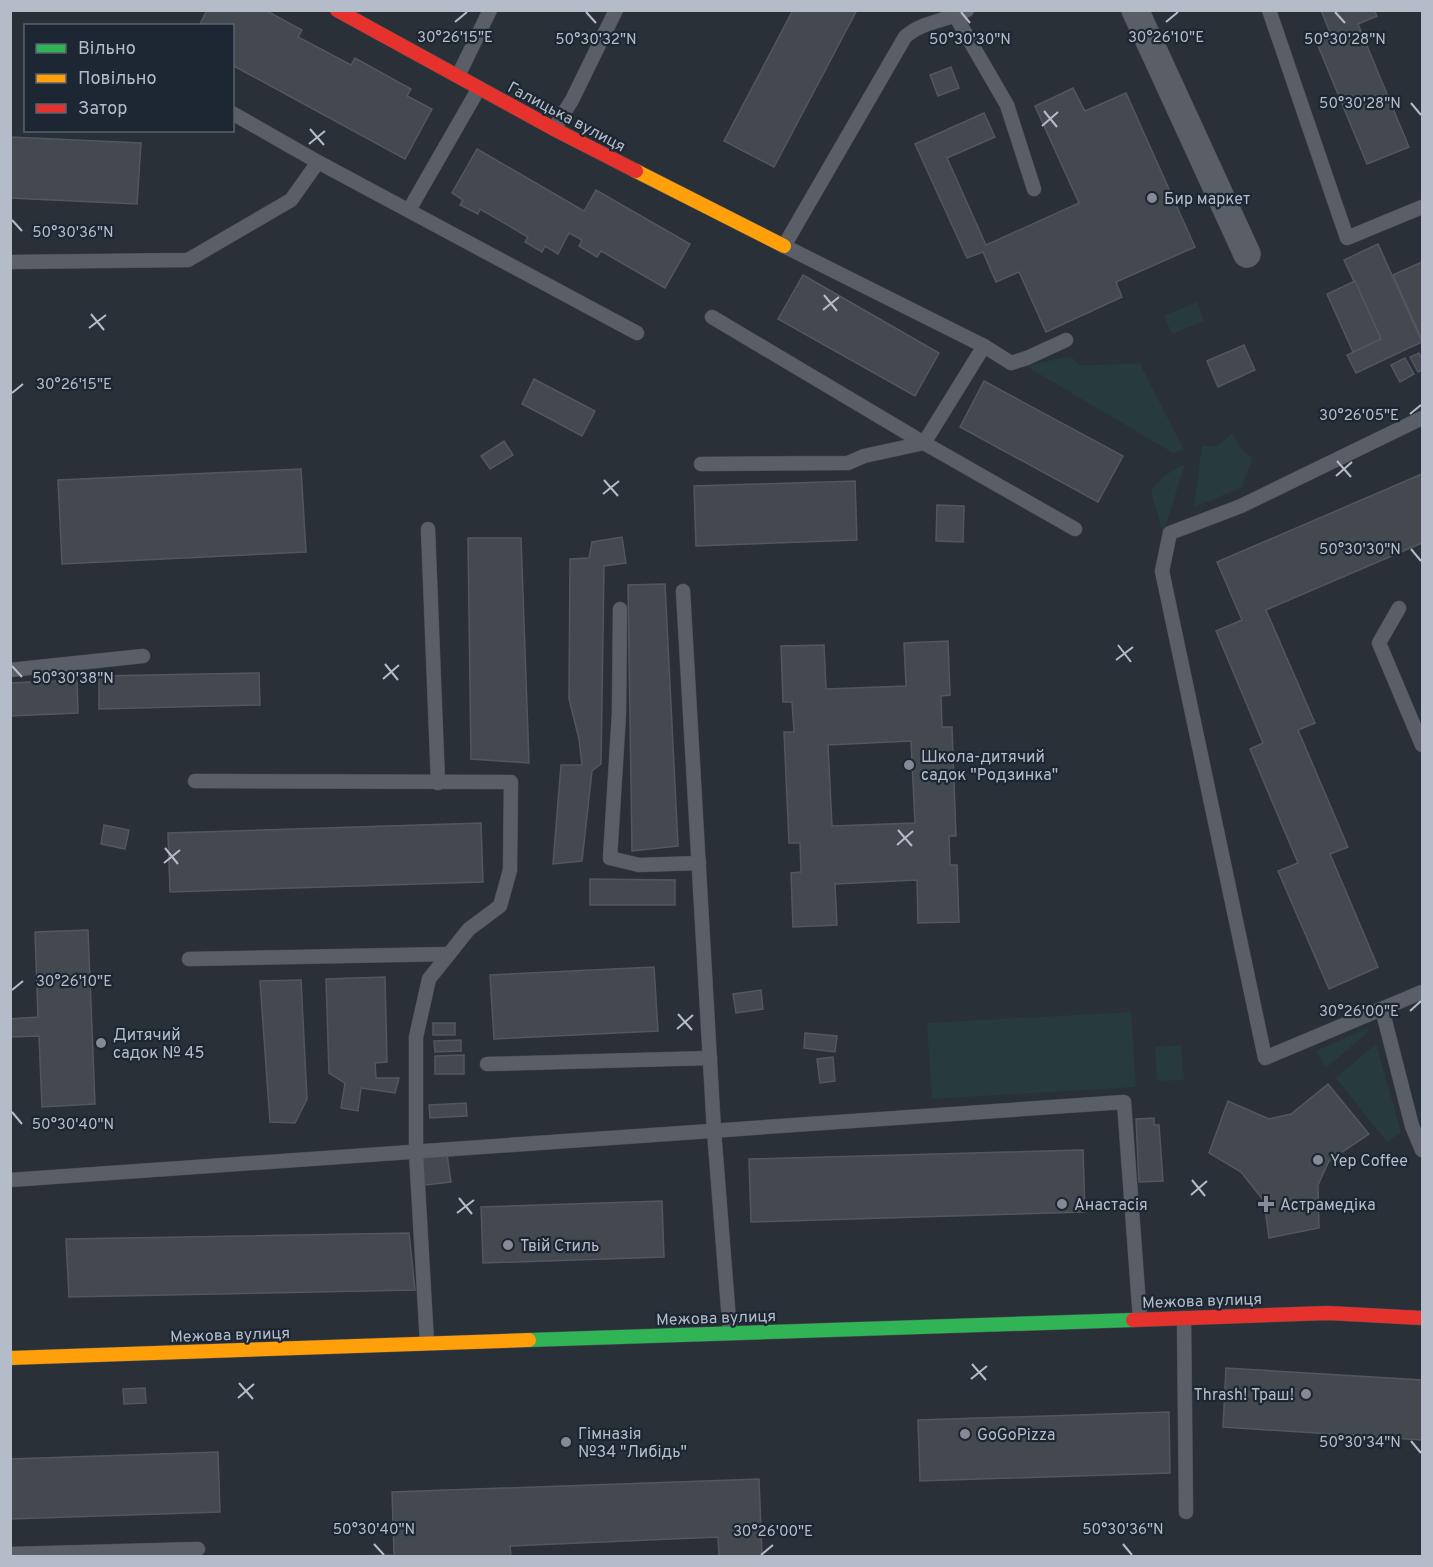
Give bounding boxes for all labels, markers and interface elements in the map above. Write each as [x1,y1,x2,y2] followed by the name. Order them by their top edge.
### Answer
[24,24,234,132] legend
[417,29,493,48] text: 30°26'15"E
[1128,29,1204,48] text: 30°26'10"E
[555,31,637,50] text: 50°30'32"N
[929,31,1011,50] text: 50°30'30"N
[1304,31,1386,50] text: 50°30'28"N
[78,38,136,61] text: Вільно
[78,68,157,91] text: Повільно
[504,78,629,157] street label: Галицька вулиця
[1319,95,1401,114] text: 50°30'28"N
[78,98,127,121] text: Затор
[1164,190,1250,210] place label: Бир маркет
[1145,191,1159,205] marker: Бир маркет
[32,224,114,243] text: 50°30'36"N
[36,376,112,395] text: 30°26'15"E
[1319,407,1399,426] text: 30°26'05"E
[1319,541,1401,560] text: 50°30'30"N
[32,670,114,689] text: 50°30'38"N
[921,748,1058,786] place label: Школа-дитячий садок "Родзинка"
[902,758,916,772] marker: Школа-дитячий садок "Родзинка"
[36,973,112,992] text: 30°26'10"E
[1319,1003,1399,1022] text: 30°26'00"E
[113,1026,205,1064] place label: Дитячий садок № 45
[94,1036,108,1050] marker: Дитячий садок № 45
[32,1116,114,1135] text: 50°30'40"N
[1330,1152,1408,1172] place label: Yep Coffee
[1311,1153,1325,1167] marker: Yep Coffee
[1257,1195,1275,1213] marker: Астрамедіка
[1074,1196,1148,1216] place label: Анастасія
[1280,1196,1376,1216] place label: Астрамедіка
[1055,1197,1069,1211] marker: Анастасія
[520,1237,599,1257] place label: Твій Стиль
[501,1238,515,1252] marker: Твій Стиль
[1142,1290,1262,1314] street label: Межова вулиця
[656,1307,776,1331] street label: Межова вулиця
[170,1324,290,1348] street label: Межова вулиця
[1194,1386,1294,1406] place label: Thrash! Траш!
[1299,1387,1313,1401] marker: Thrash! Траш!
[578,1425,687,1463] place label: Гімназія №34 "Либідь"
[977,1426,1055,1446] place label: GoGoPizza
[958,1427,972,1441] marker: GoGoPizza
[1319,1434,1401,1453] text: 50°30'34"N
[559,1435,573,1449] marker: Гімназія №34 "Либідь"
[333,1521,415,1540] text: 50°30'40"N
[1082,1521,1164,1540] text: 50°30'36"N
[733,1523,813,1542] text: 30°26'00"E

